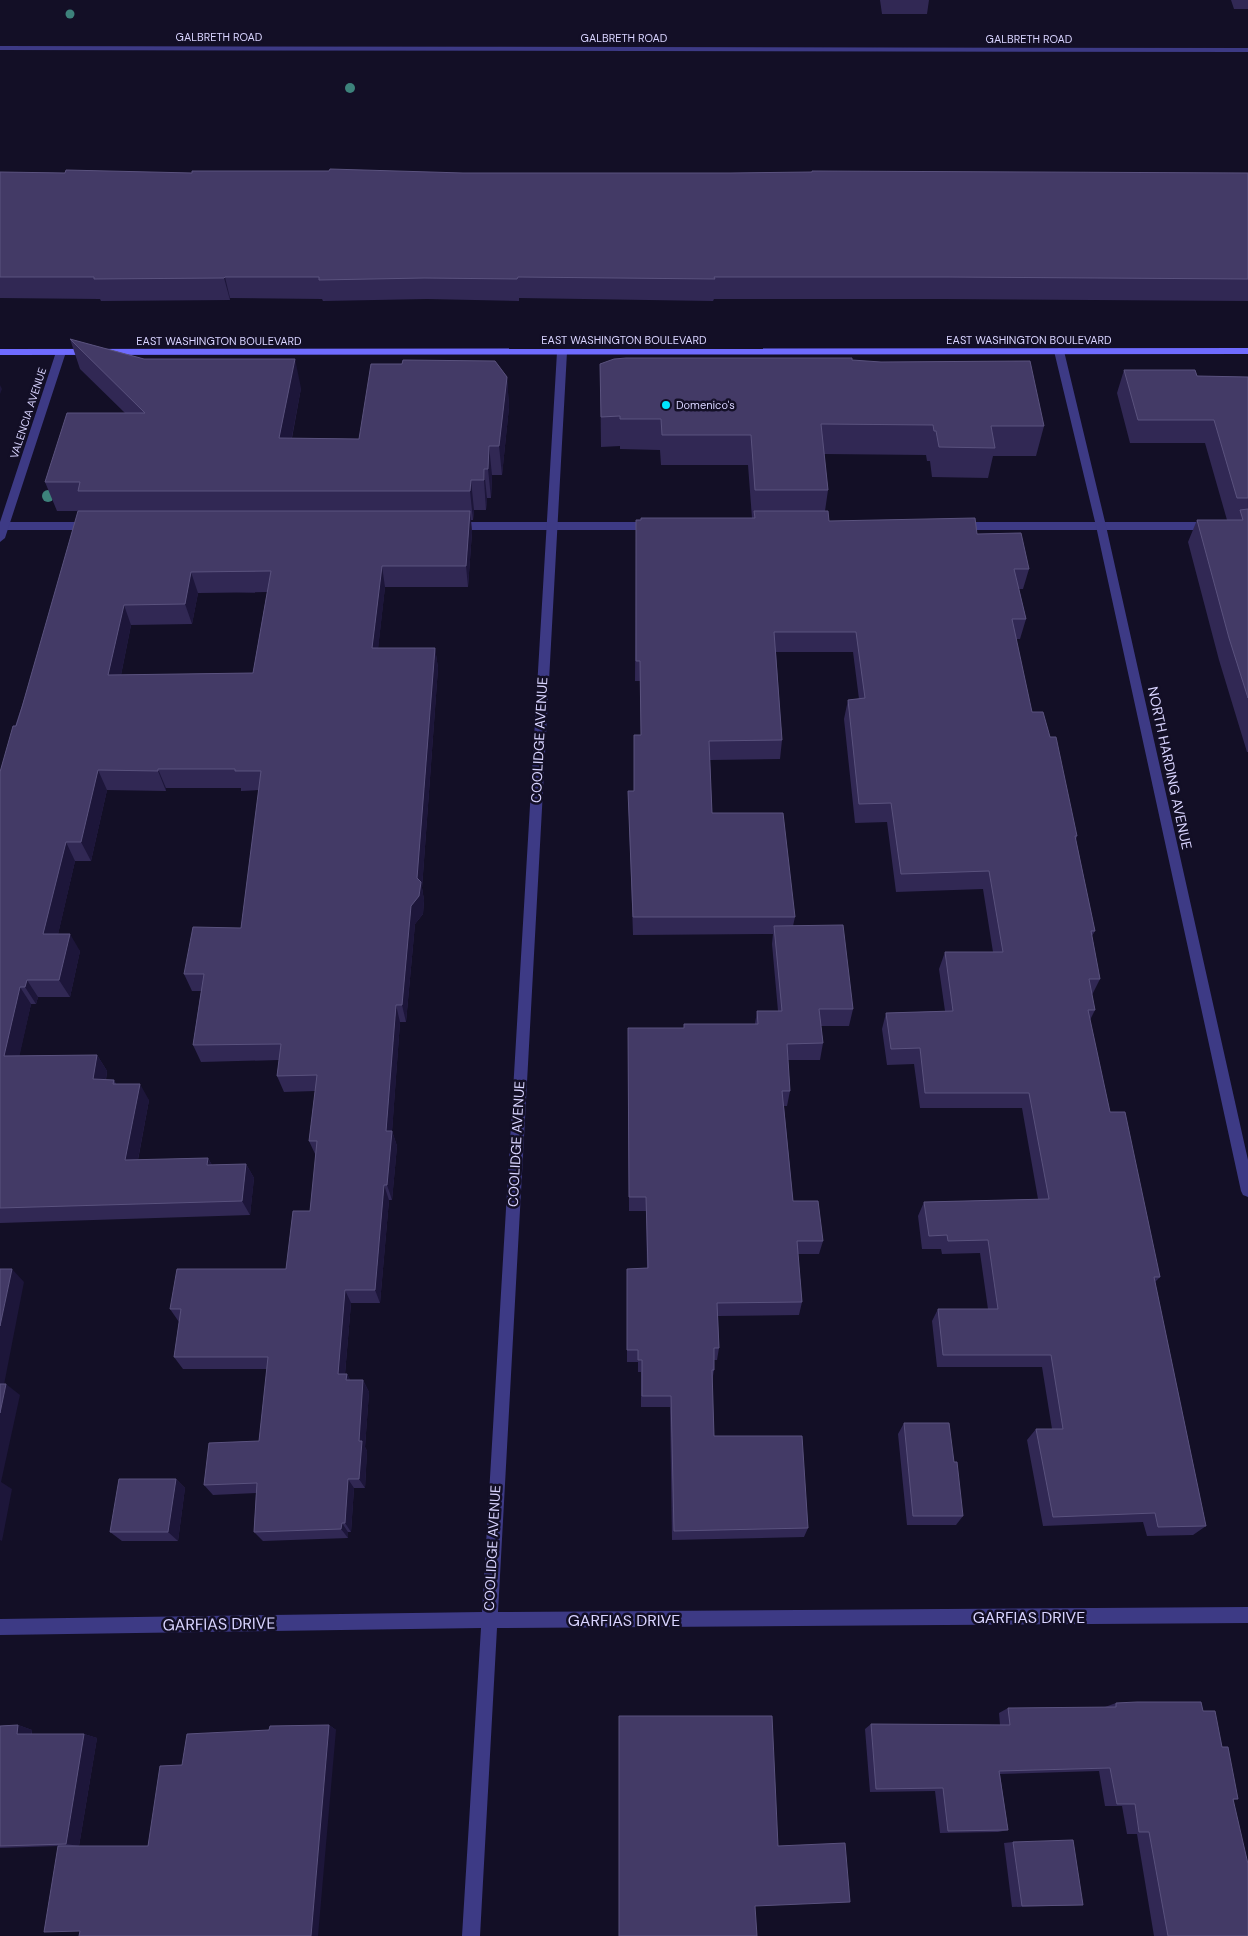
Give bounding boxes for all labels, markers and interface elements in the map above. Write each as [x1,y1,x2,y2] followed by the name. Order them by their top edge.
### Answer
[176,30,263,44] street label: GALBRETH ROAD
[581,31,668,45] street label: GALBRETH ROAD
[986,32,1073,46] street label: GALBRETH ROAD
[541,333,707,347] street label: EAST WASHINGTON BOULEVARD
[946,333,1112,347] street label: EAST WASHINGTON BOULEVARD
[136,334,302,348] street label: EAST WASHINGTON BOULEVARD
[7,366,49,460] street label: VALENCIA AVENUE
[676,398,735,412] place label: Domenico's
[660,399,672,411] marker: Domenico's
[527,676,551,803] street label: COOLIDGE AVENUE
[1144,685,1196,851] street label: NORTH HARDING AVENUE
[504,1080,528,1207] street label: COOLIDGE AVENUE
[480,1484,504,1611] street label: COOLIDGE AVENUE
[973,1607,1085,1628] street label: GARFIAS DRIVE
[568,1610,680,1631] street label: GARFIAS DRIVE
[162,1613,276,1635] street label: GARFIAS DRIVE

